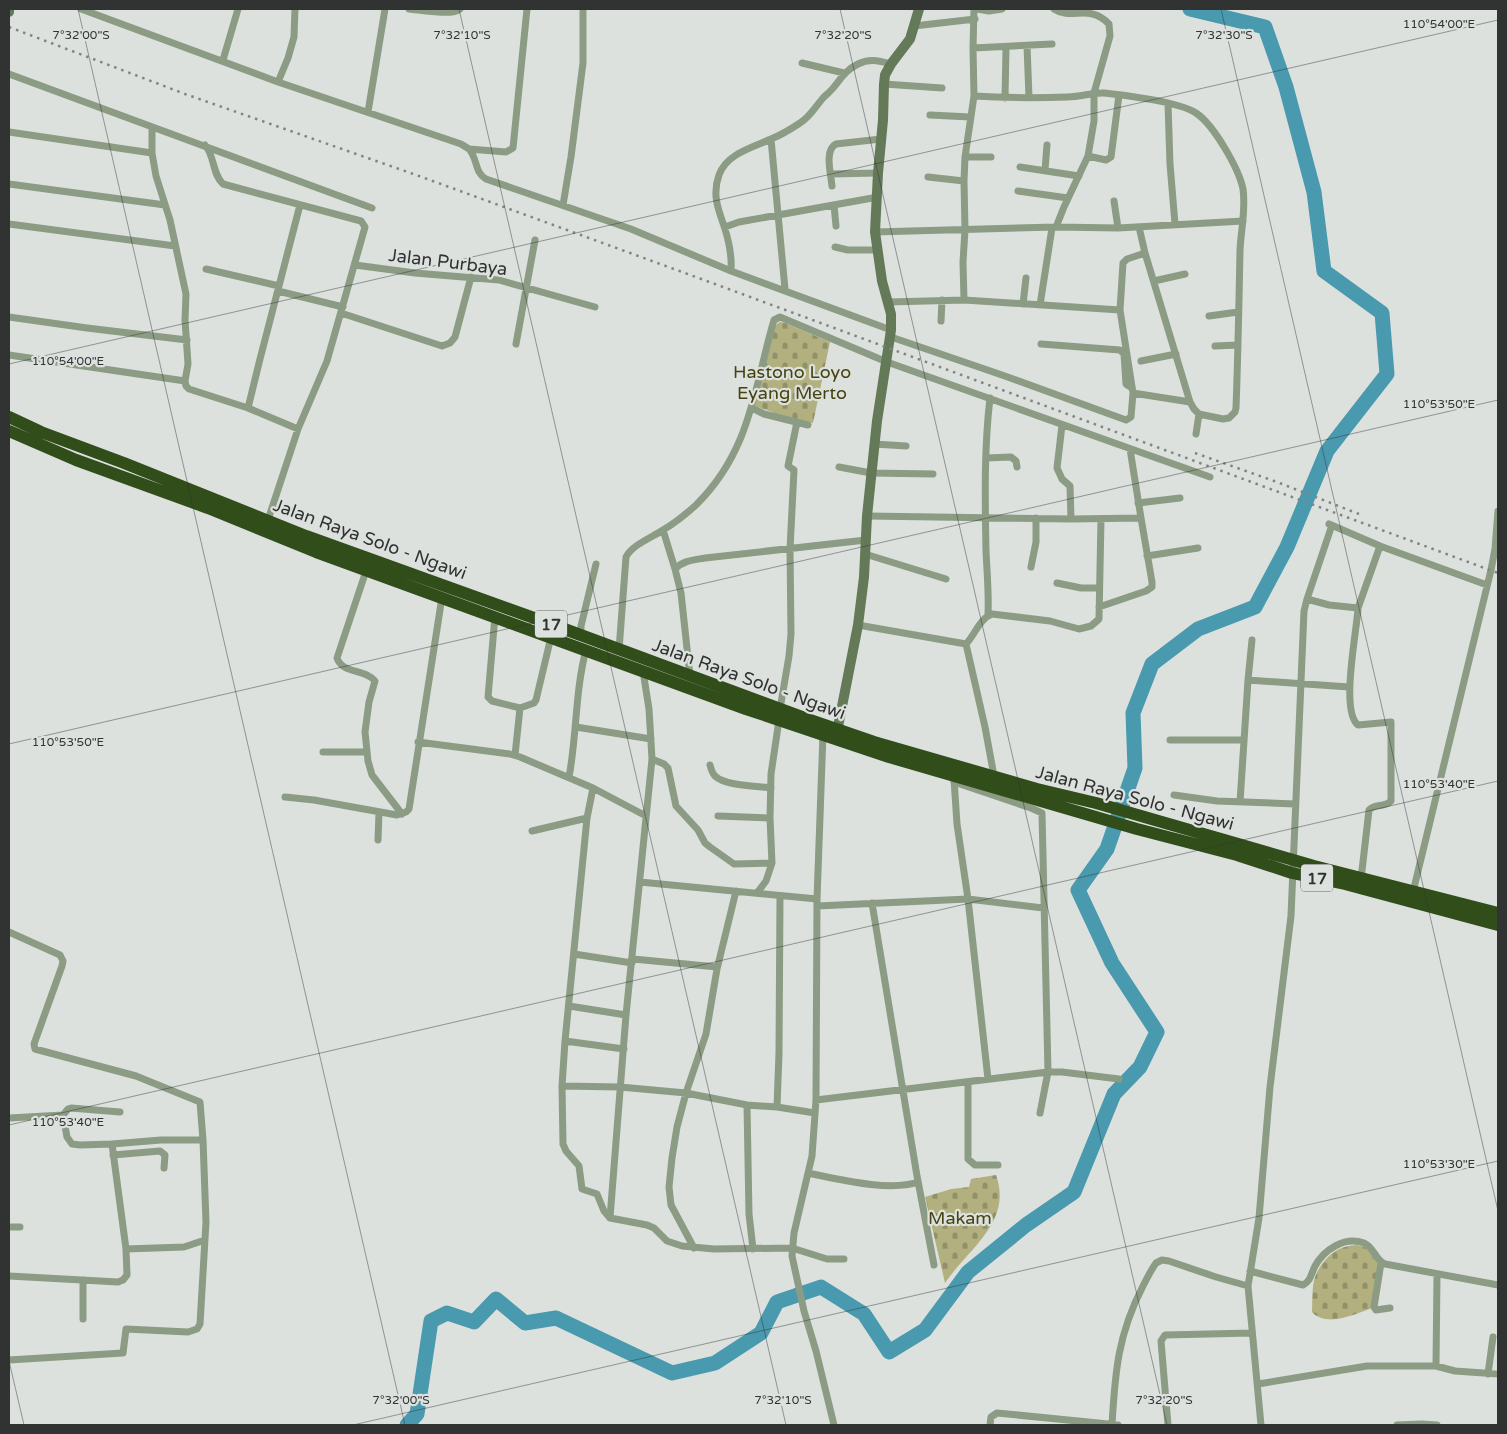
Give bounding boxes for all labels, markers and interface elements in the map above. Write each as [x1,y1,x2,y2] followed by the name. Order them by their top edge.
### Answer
[1403,17,1476,31] text: 110°54'00"E
[52,28,110,42] text: 7°32'00"S
[433,28,491,42] text: 7°32'10"S
[814,28,872,42] text: 7°32'20"S
[1195,28,1253,42] text: 7°32'30"S
[387,244,509,280] street label: Jalan Purbaya
[32,354,105,368] text: 110°54'00"E
[733,361,851,404] park label: Hastono Loyo Eyang Merto
[1403,397,1476,411] text: 110°53'50"E
[270,494,470,584] street label: Jalan Raya Solo - Ngawi
[535,610,567,638] road number: 17
[649,634,849,724] street label: Jalan Raya Solo - Ngawi
[32,735,105,749] text: 110°53'50"E
[1033,761,1237,835] street label: Jalan Raya Solo - Ngawi
[1403,777,1476,791] text: 110°53'40"E
[1301,864,1333,891] road number: 17
[32,1115,105,1129] text: 110°53'40"E
[1403,1157,1476,1171] text: 110°53'30"E
[928,1207,992,1229] park label: Makam
[372,1393,430,1407] text: 7°32'00"S
[754,1393,812,1407] text: 7°32'10"S
[1135,1393,1193,1407] text: 7°32'20"S

